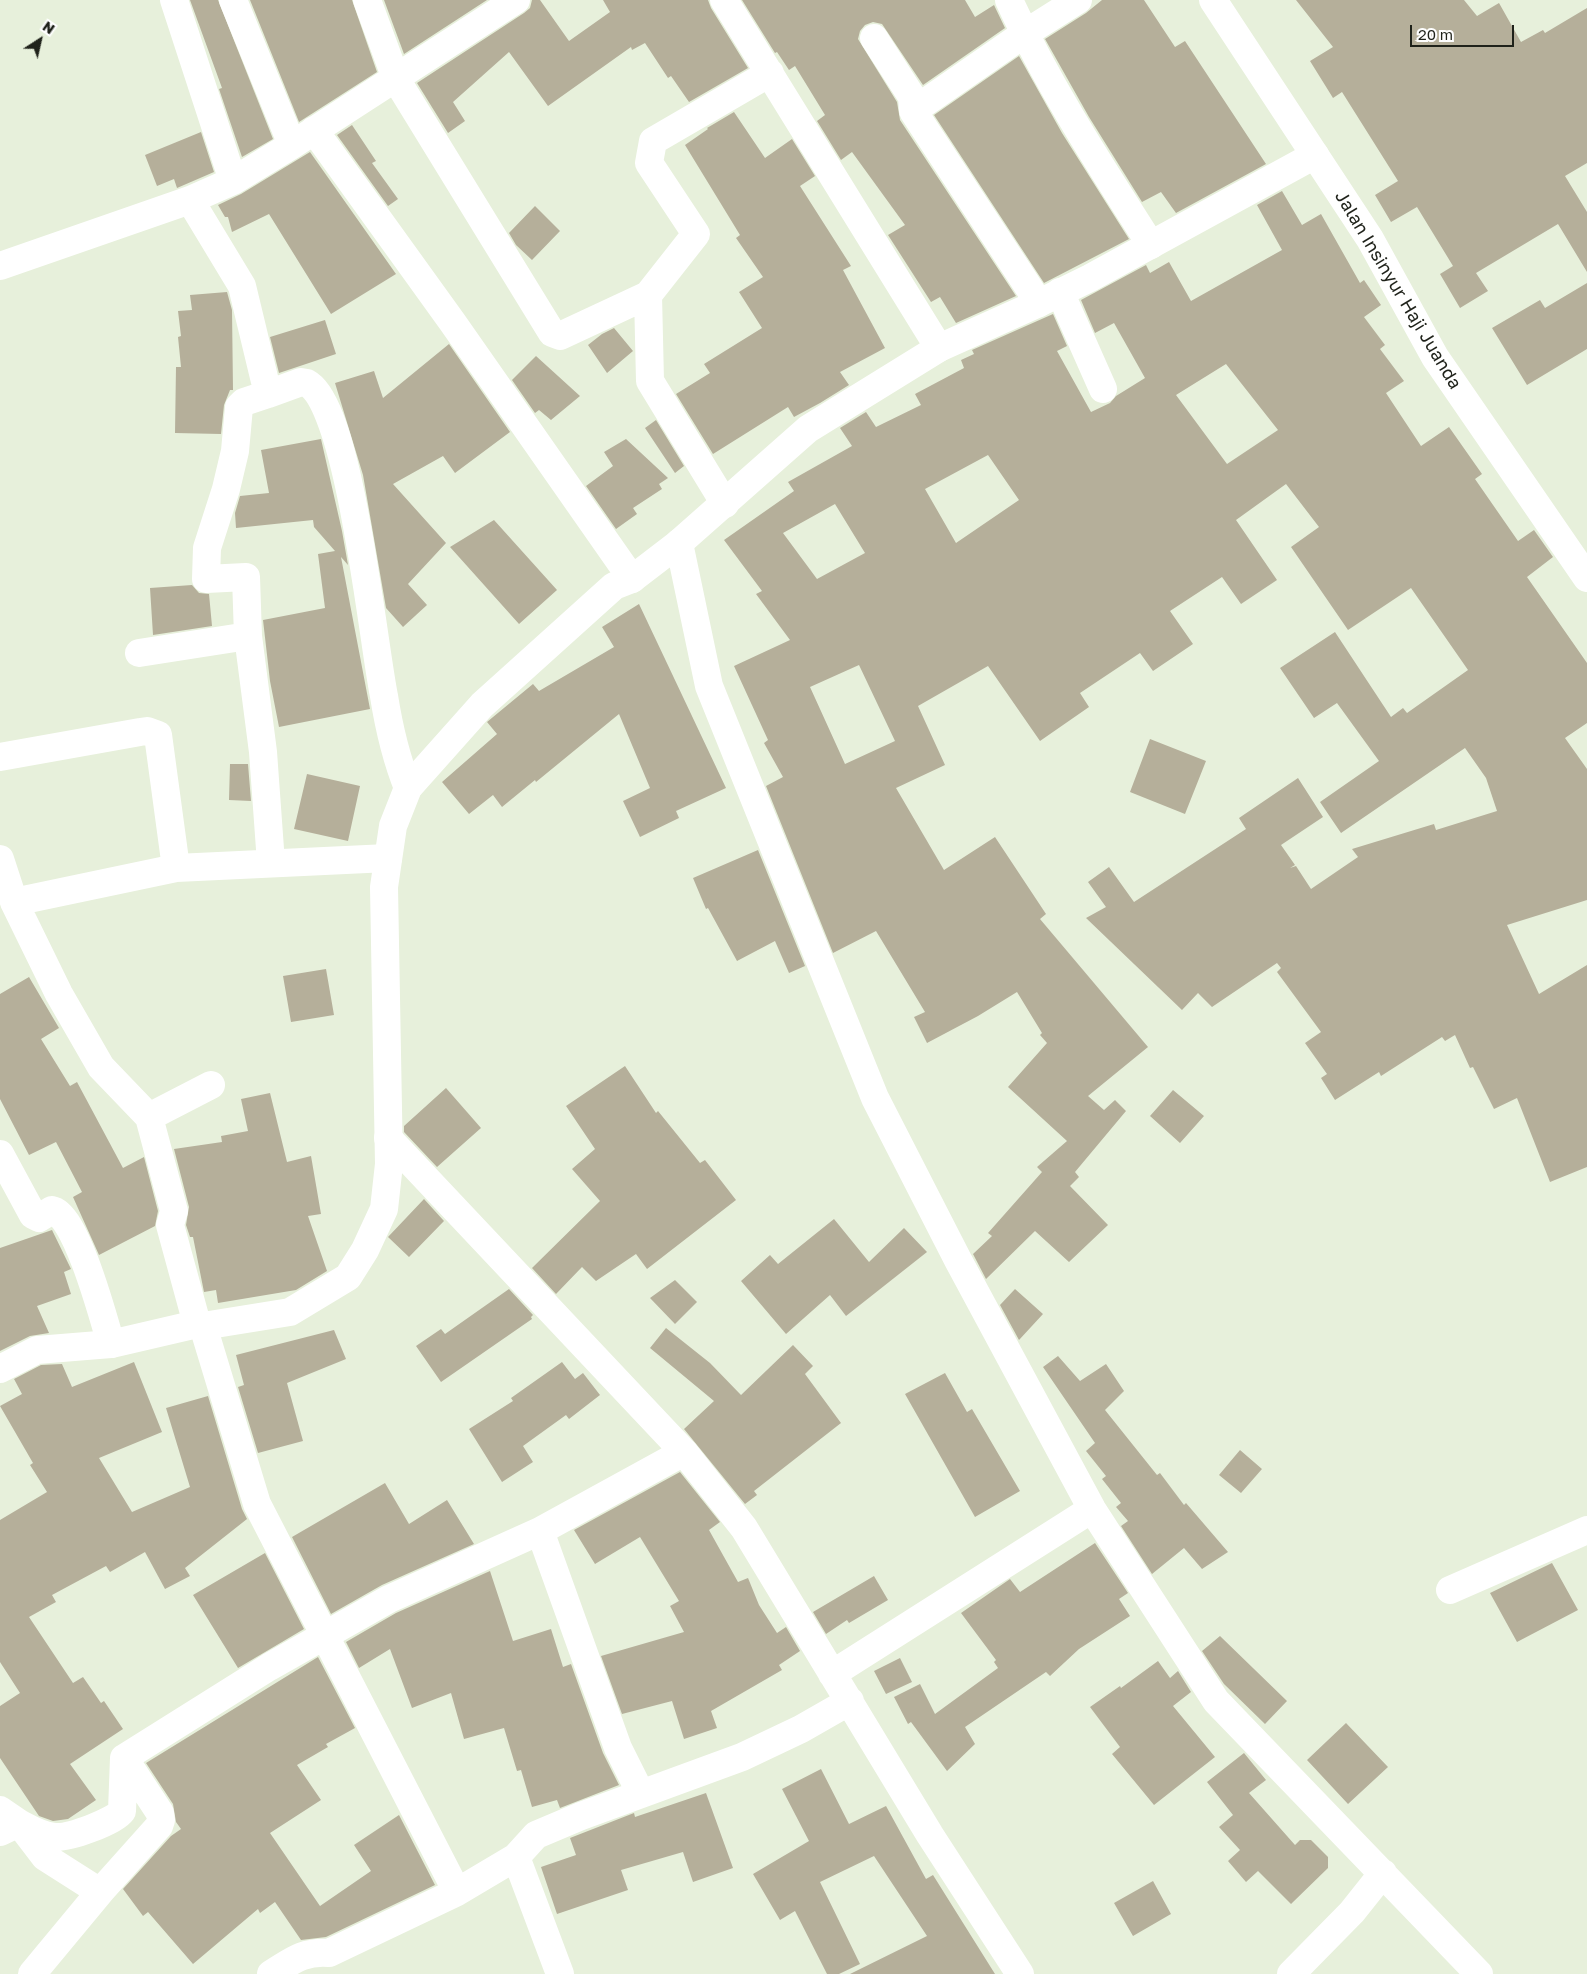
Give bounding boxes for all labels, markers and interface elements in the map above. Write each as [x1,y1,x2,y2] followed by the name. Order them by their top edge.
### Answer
[15,15,65,65] north arrow
[1412,15,1516,47] scale bar
[40,17,58,37] text: N
[1418,25,1453,43] text: 20 m
[1330,187,1466,393] street label: Jalan Insinyur Haji Juanda

